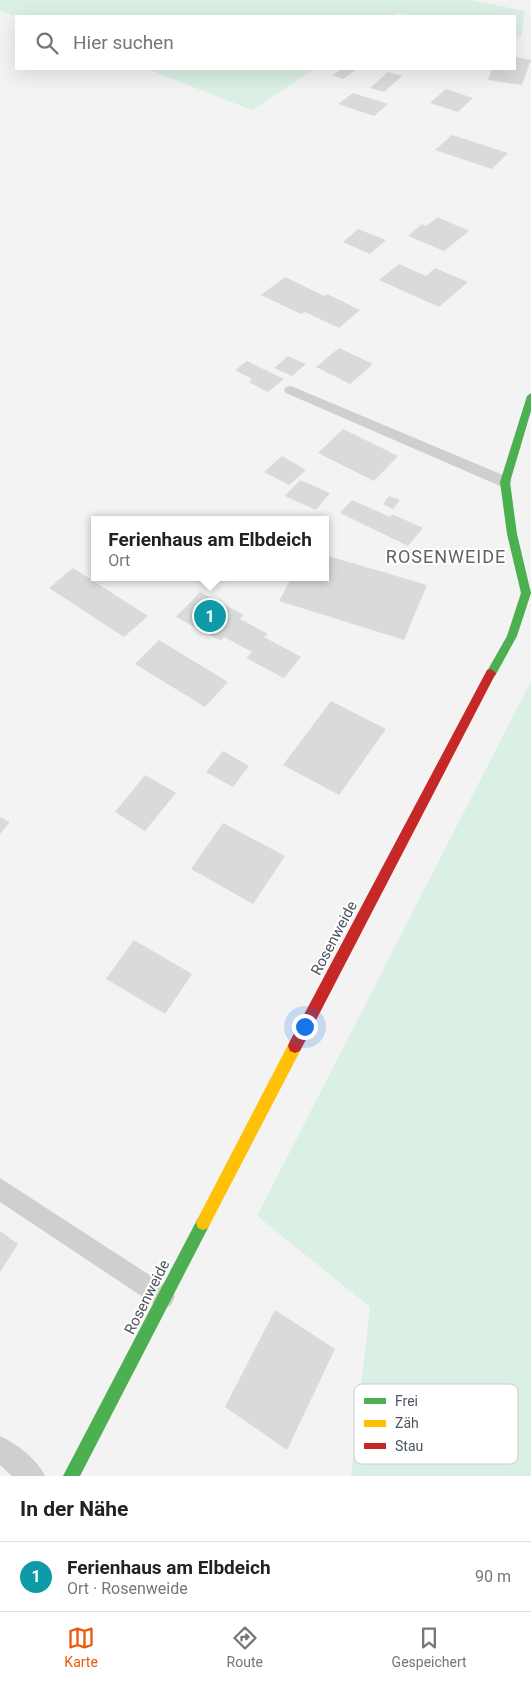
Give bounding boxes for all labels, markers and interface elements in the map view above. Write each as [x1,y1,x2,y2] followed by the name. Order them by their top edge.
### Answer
[15,15,516,70] search box
[33,29,61,57] icon: search
[73,31,174,54] text: Hier suchen
[91,516,329,581] popup
[108,528,312,551] text: Ferienhaus am Elbdeich
[386,546,506,567] district label: ROSENWEIDE
[108,551,130,570] text: Ort
[194,597,226,635] pin: 1
[307,898,361,978] street label: Rosenweide
[292,1014,318,1040] your location
[121,1257,173,1337] street label: Rosenweide
[354,1384,518,1464] legend
[395,1393,418,1409] text: Frei
[395,1415,419,1431] text: Zäh
[395,1438,423,1454] text: Stau
[20,1497,128,1521] text: In der Nähe
[67,1556,271,1579] text: Ferienhaus am Elbdeich
[31,1567,41,1586] text: 1
[475,1567,511,1586] text: 90 m
[67,1579,188,1598] text: Ort · Rosenweide
[64,1624,98,1670] tab: Karte
[227,1624,263,1670] tab: Route
[392,1624,467,1670] tab: Gespeichert

